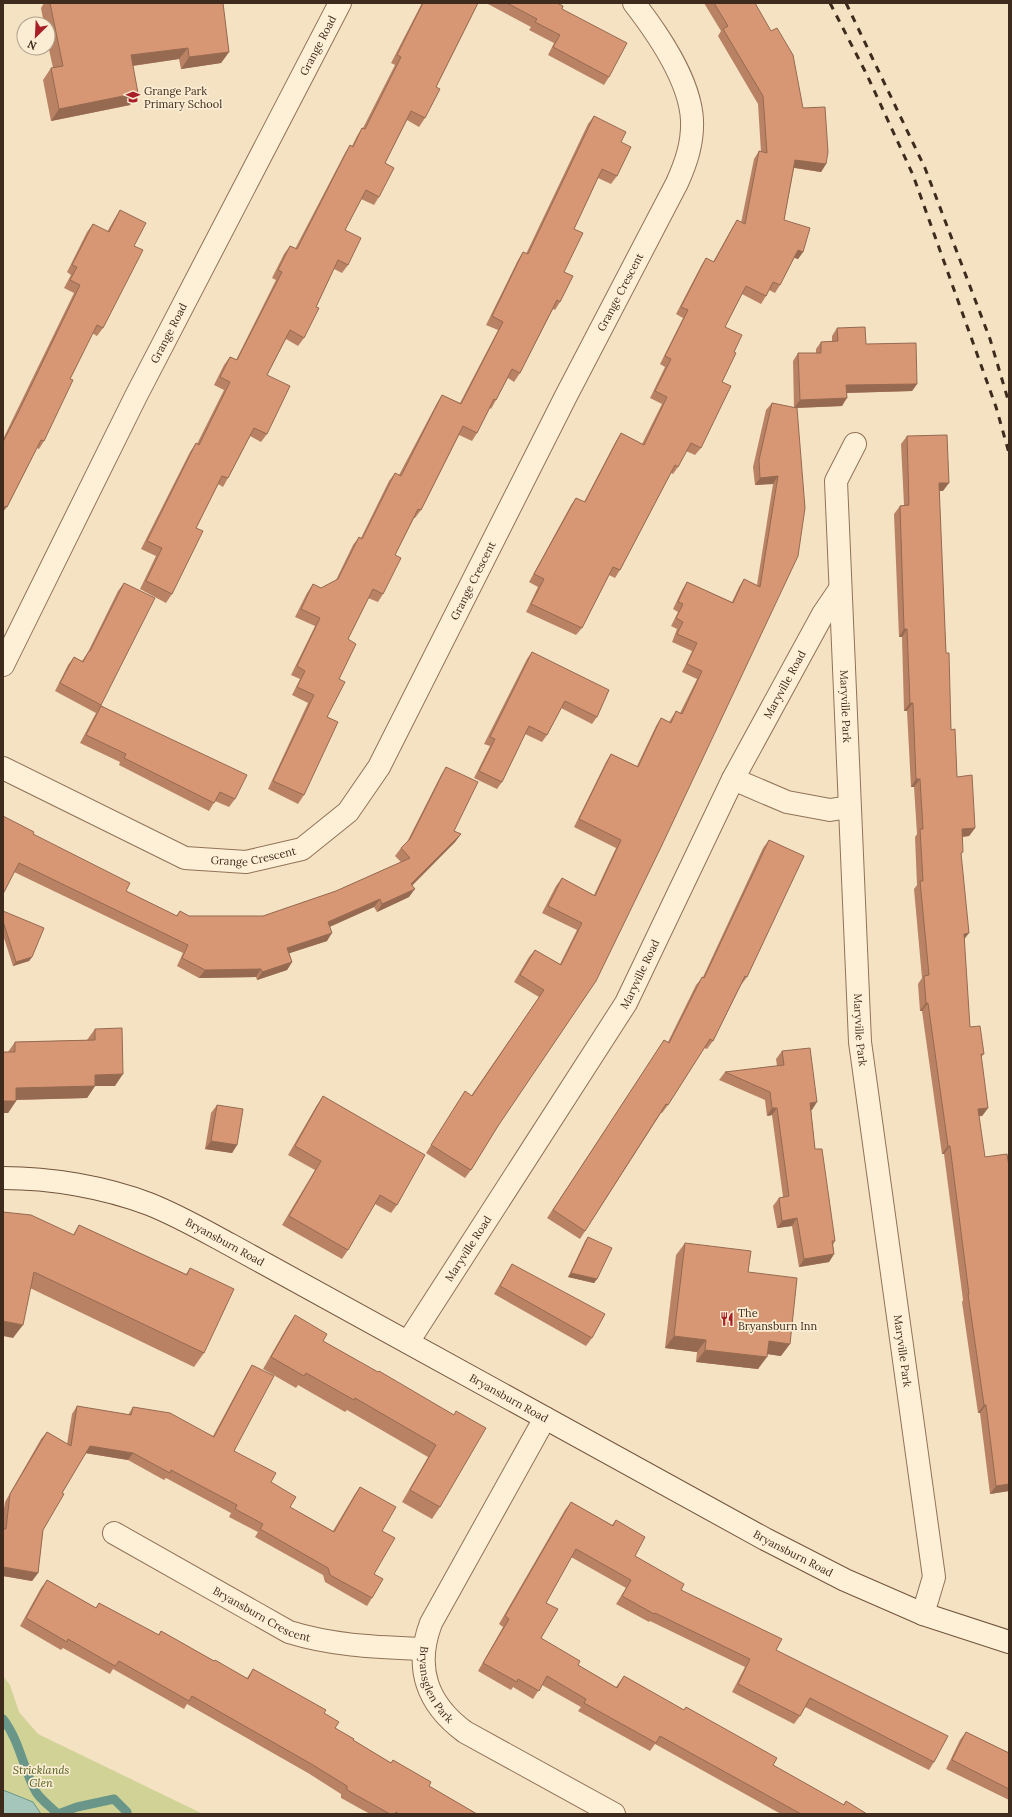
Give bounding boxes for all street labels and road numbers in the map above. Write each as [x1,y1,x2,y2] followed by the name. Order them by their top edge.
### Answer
[297,13,340,78] street label: Grange Road
[594,250,647,334] street label: Grange Crescent
[147,300,190,366] street label: Grange Road
[447,538,499,622] street label: Grange Crescent
[760,648,809,721] street label: Maryville Road
[837,669,854,743] street label: Maryville Park
[210,843,298,869] street label: Grange Crescent
[617,937,663,1012] street label: Maryville Road
[851,993,870,1067] street label: Maryville Park
[442,1213,495,1284] street label: Maryville Road
[183,1215,267,1269] street label: Bryansburn Road
[891,1314,915,1388] street label: Maryville Park
[467,1371,551,1426] street label: Bryansburn Road
[751,1527,836,1580] street label: Bryansburn Road
[210,1583,313,1645] street label: Bryansburn Crescent
[417,1645,457,1726] street label: Bryansglen Park

